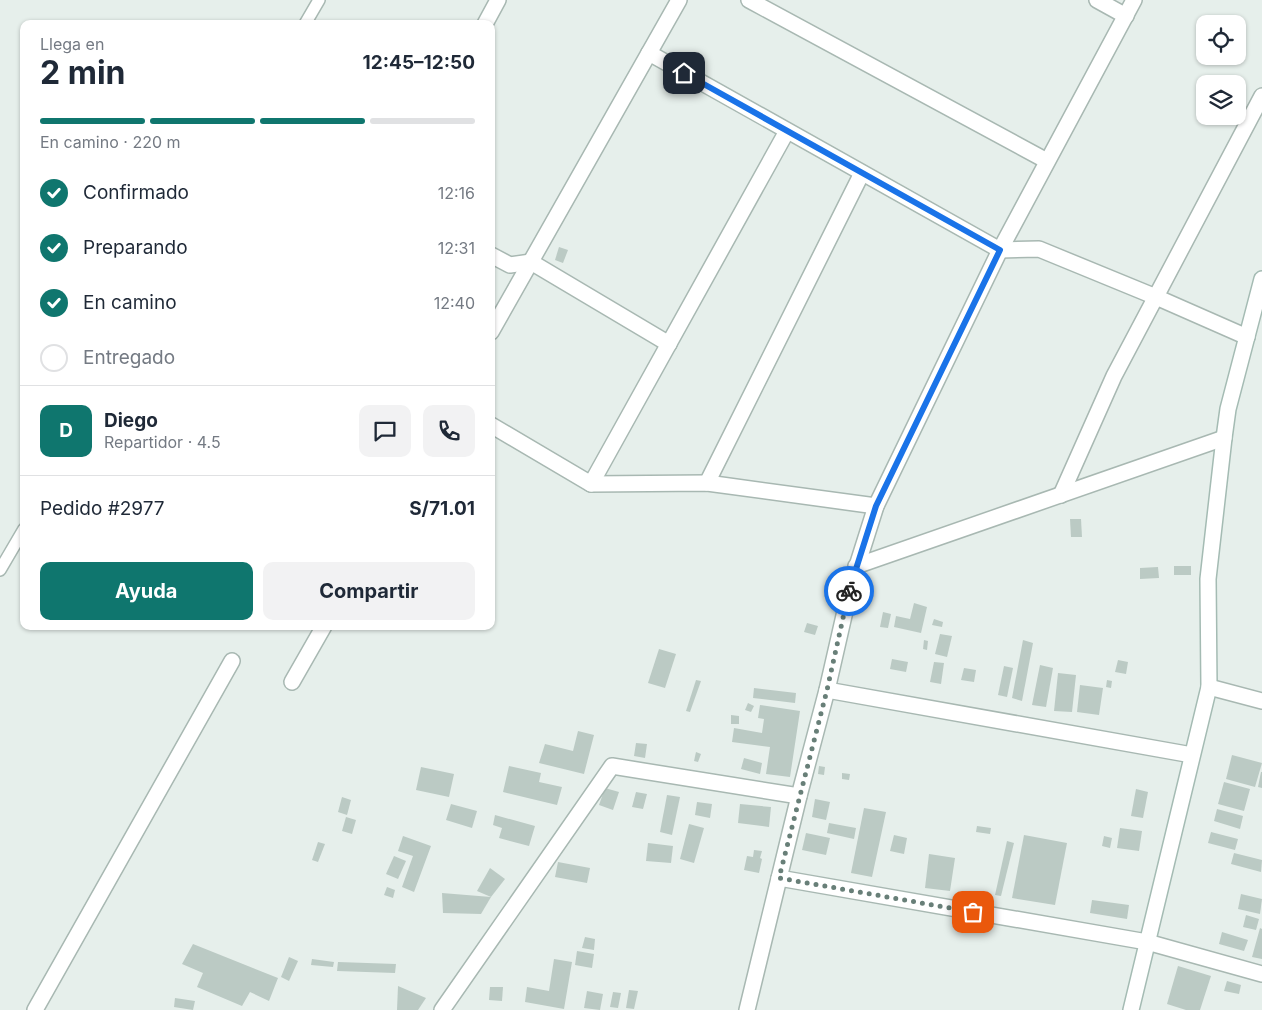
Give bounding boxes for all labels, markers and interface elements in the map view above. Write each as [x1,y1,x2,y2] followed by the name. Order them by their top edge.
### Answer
[1196,15,1246,125] map controls
[1196,15,1246,65] button: locate
[40,34,104,54] text: Llega en
[363,51,475,74] text: 12:45–12:50
[663,52,705,94] pin
[40,53,126,92] text: 2 min
[670,59,698,87] icon: home
[1196,75,1246,125] button: layers
[40,132,181,152] text: En camino · 220 m
[40,179,68,207] icon: check
[83,181,189,204] text: Confirmado
[438,183,475,203] text: 12:16
[40,234,68,262] icon: check
[83,236,188,259] text: Preparando
[438,238,475,258] text: 12:31
[40,289,68,317] icon: check
[83,291,177,314] text: En camino
[434,293,475,313] text: 12:40
[83,346,175,369] text: Entregado
[359,405,411,457] button: chat
[423,405,475,457] button: phone
[104,409,158,432] text: Diego
[59,419,73,442] text: D
[104,432,221,452] text: Repartidor · 4.5
[40,497,165,520] text: Pedido #2977
[409,497,475,520] text: S/71.01
[40,562,253,620] button: Ayuda
[263,562,475,620] button: Compartir
[824,566,874,616] courier
[835,577,863,605] icon: bike
[952,891,994,933] pin
[959,898,987,926] icon: bag

